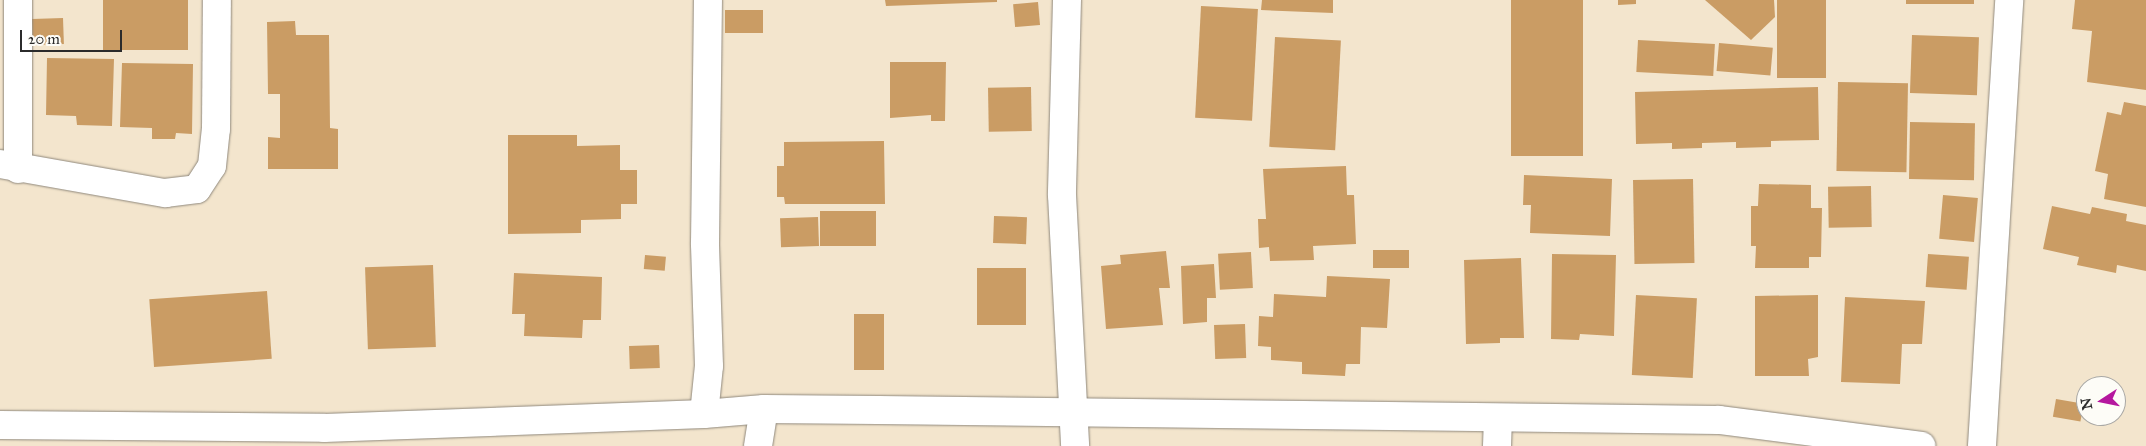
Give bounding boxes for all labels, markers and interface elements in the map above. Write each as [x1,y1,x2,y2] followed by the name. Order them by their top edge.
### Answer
[22,20,125,52] scale bar
[28,30,60,48] text: 20 m
[2076,376,2126,426] north arrow
[2077,396,2096,411] text: N

